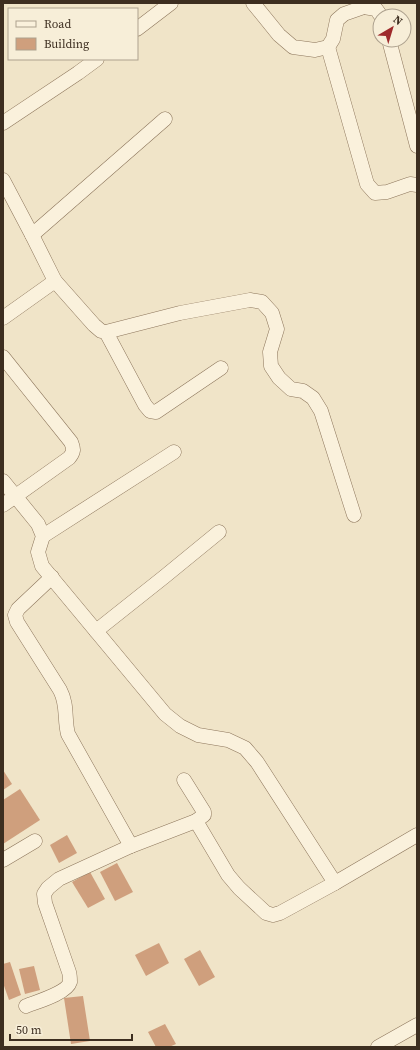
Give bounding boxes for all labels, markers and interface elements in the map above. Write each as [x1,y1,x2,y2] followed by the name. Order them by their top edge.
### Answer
[8,8,138,60] legend
[372,8,412,48] north arrow
[390,12,406,29] text: N
[44,16,71,32] text: Road
[44,36,89,52] text: Building
[10,1016,132,1042] scale bar
[16,1022,42,1038] text: 50 m

